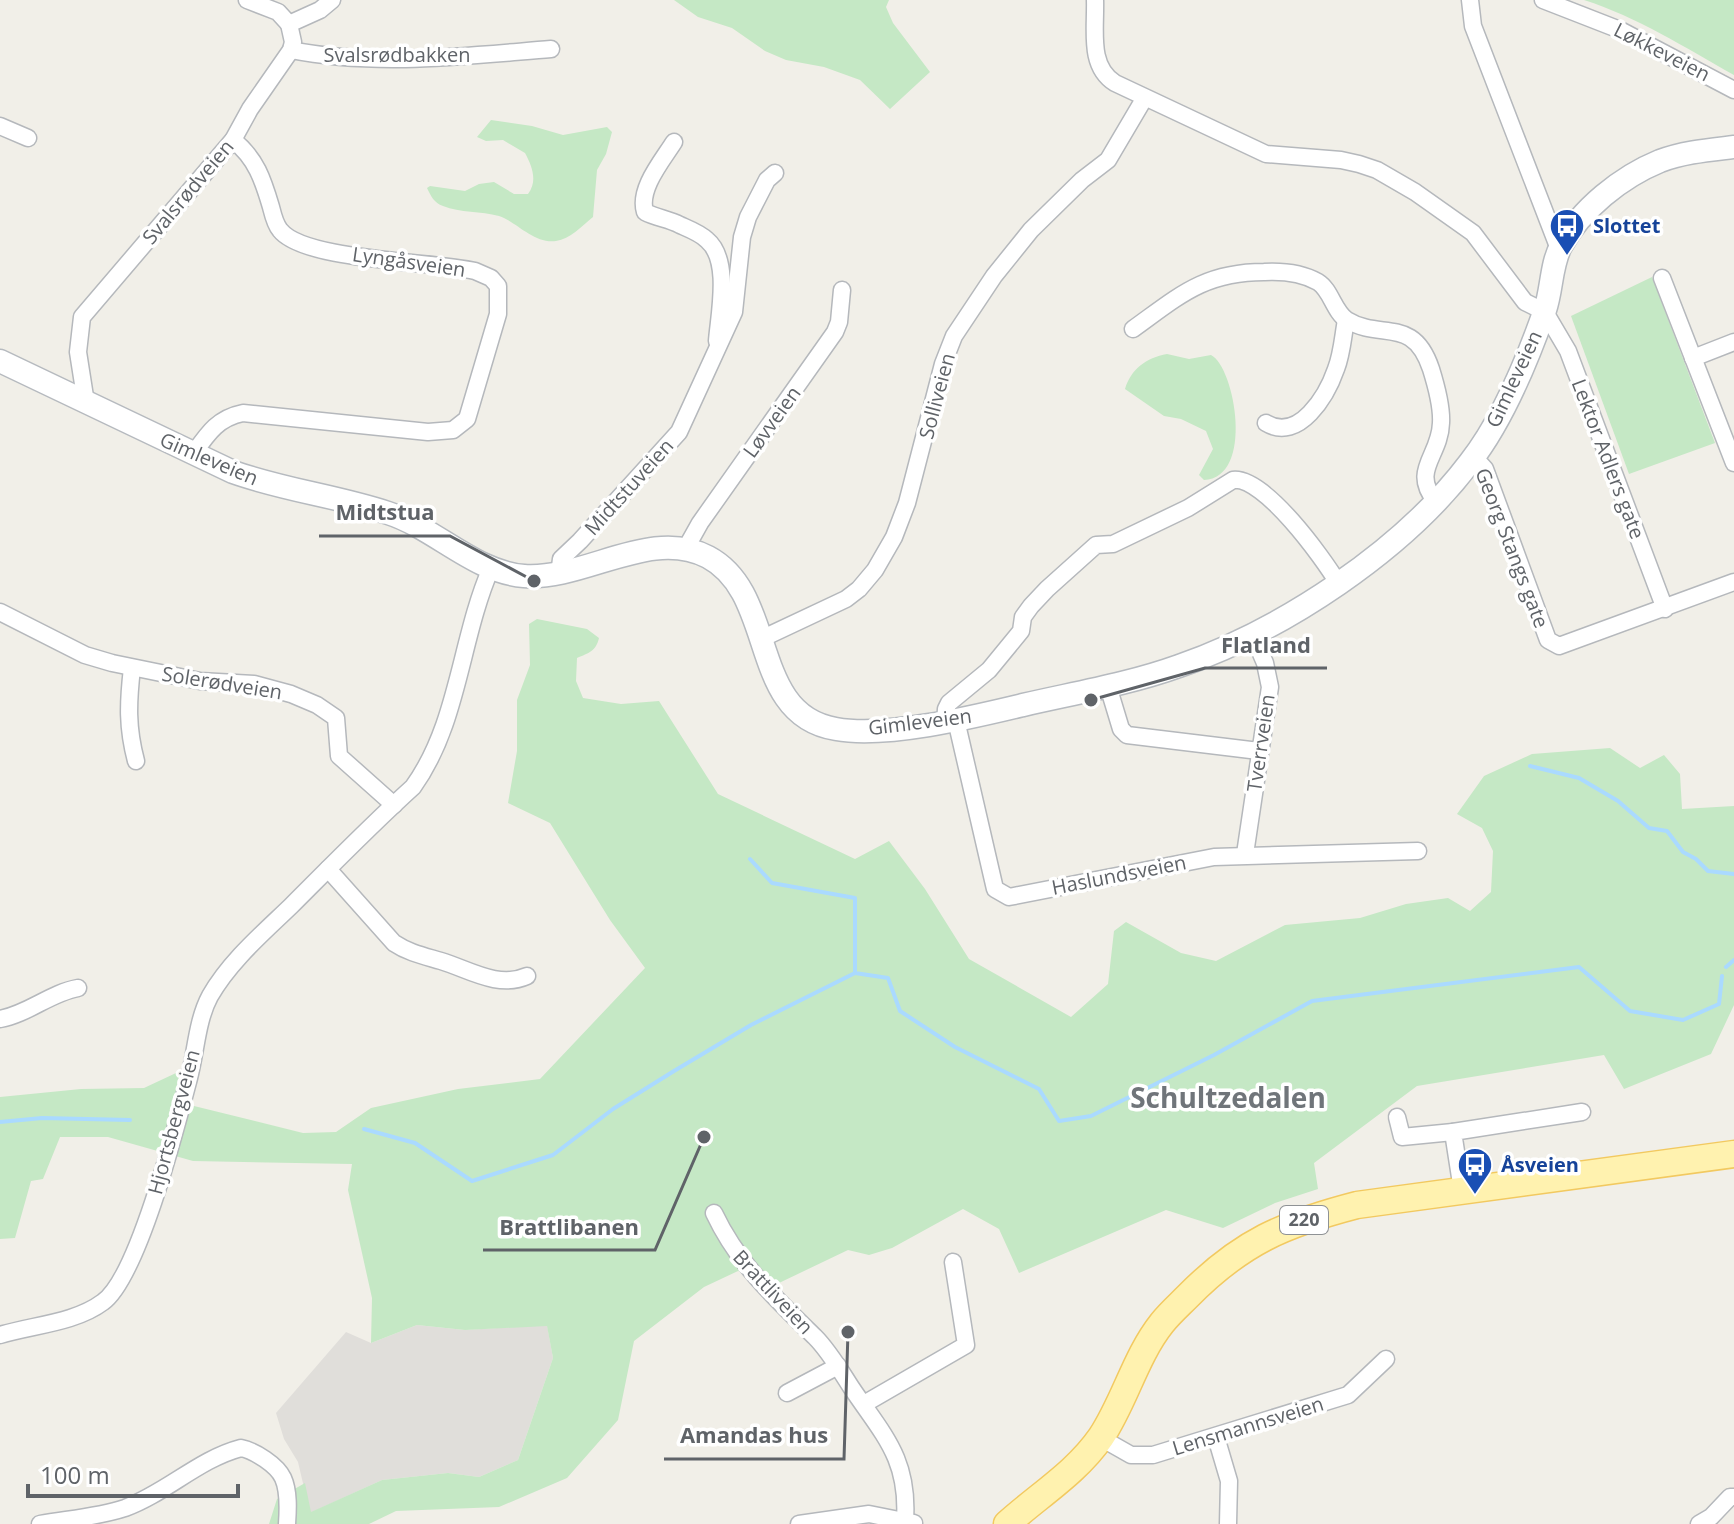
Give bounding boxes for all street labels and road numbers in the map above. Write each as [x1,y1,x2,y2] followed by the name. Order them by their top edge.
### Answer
[1610,16,1715,87] street label: Løkkeveien
[324,41,470,68] street label: Svalsrødbakken
[136,134,239,250] street label: Svalsrødveien
[351,240,467,283] street label: Lyngåsveien
[1479,326,1548,432] street label: Gimleveien
[912,350,961,442] street label: Solliveien
[1566,375,1651,543] street label: Lektor Adlers gate
[737,381,807,463] street label: Løvveien
[156,426,262,491] street label: Gimleveien
[578,433,679,541] street label: Midtstuveien
[1470,464,1555,632] street label: Georg Stangs gate
[160,660,284,705] street label: Solerødveien
[1240,692,1281,794] street label: Tverrveien
[867,702,973,741] street label: Gimleveien
[1049,848,1188,901] street label: Haslundsveien
[141,1046,206,1197] street label: Hjortsbergveien
[1280,1206,1328,1234] road number: 220
[727,1244,819,1340] street label: Brattliveien
[1169,1390,1327,1461] street label: Lensmannsveien

